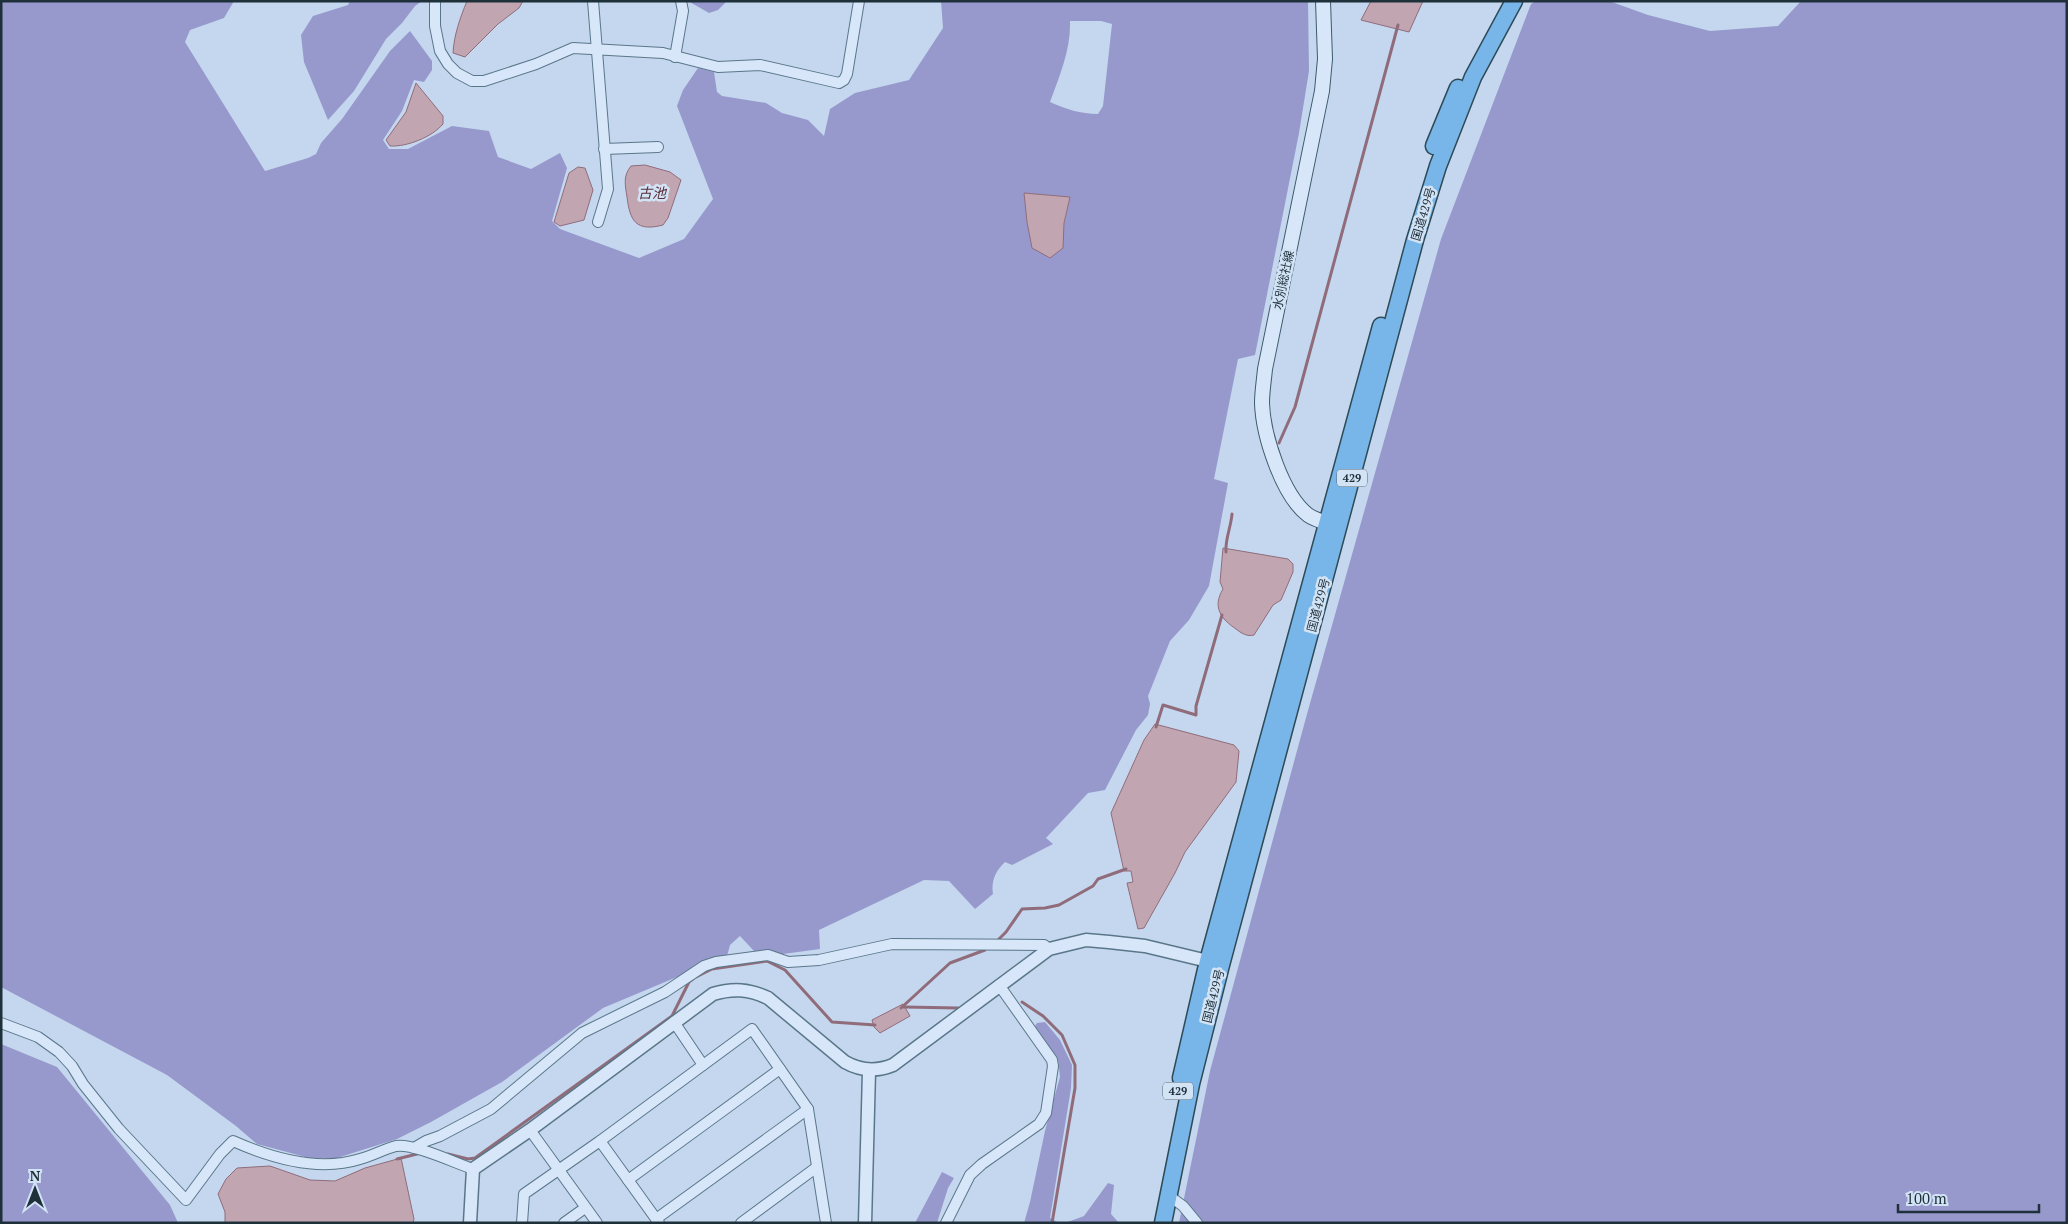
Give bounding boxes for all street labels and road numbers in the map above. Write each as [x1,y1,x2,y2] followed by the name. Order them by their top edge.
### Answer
[1408,185,1438,243] street label: 国道429号
[1269,249,1297,311] street label: 水別総社線
[1337,469,1367,486] road number: 429
[1304,576,1332,634] street label: 国道429号
[1199,967,1227,1025] street label: 国道429号
[1163,1082,1193,1100] road number: 429

